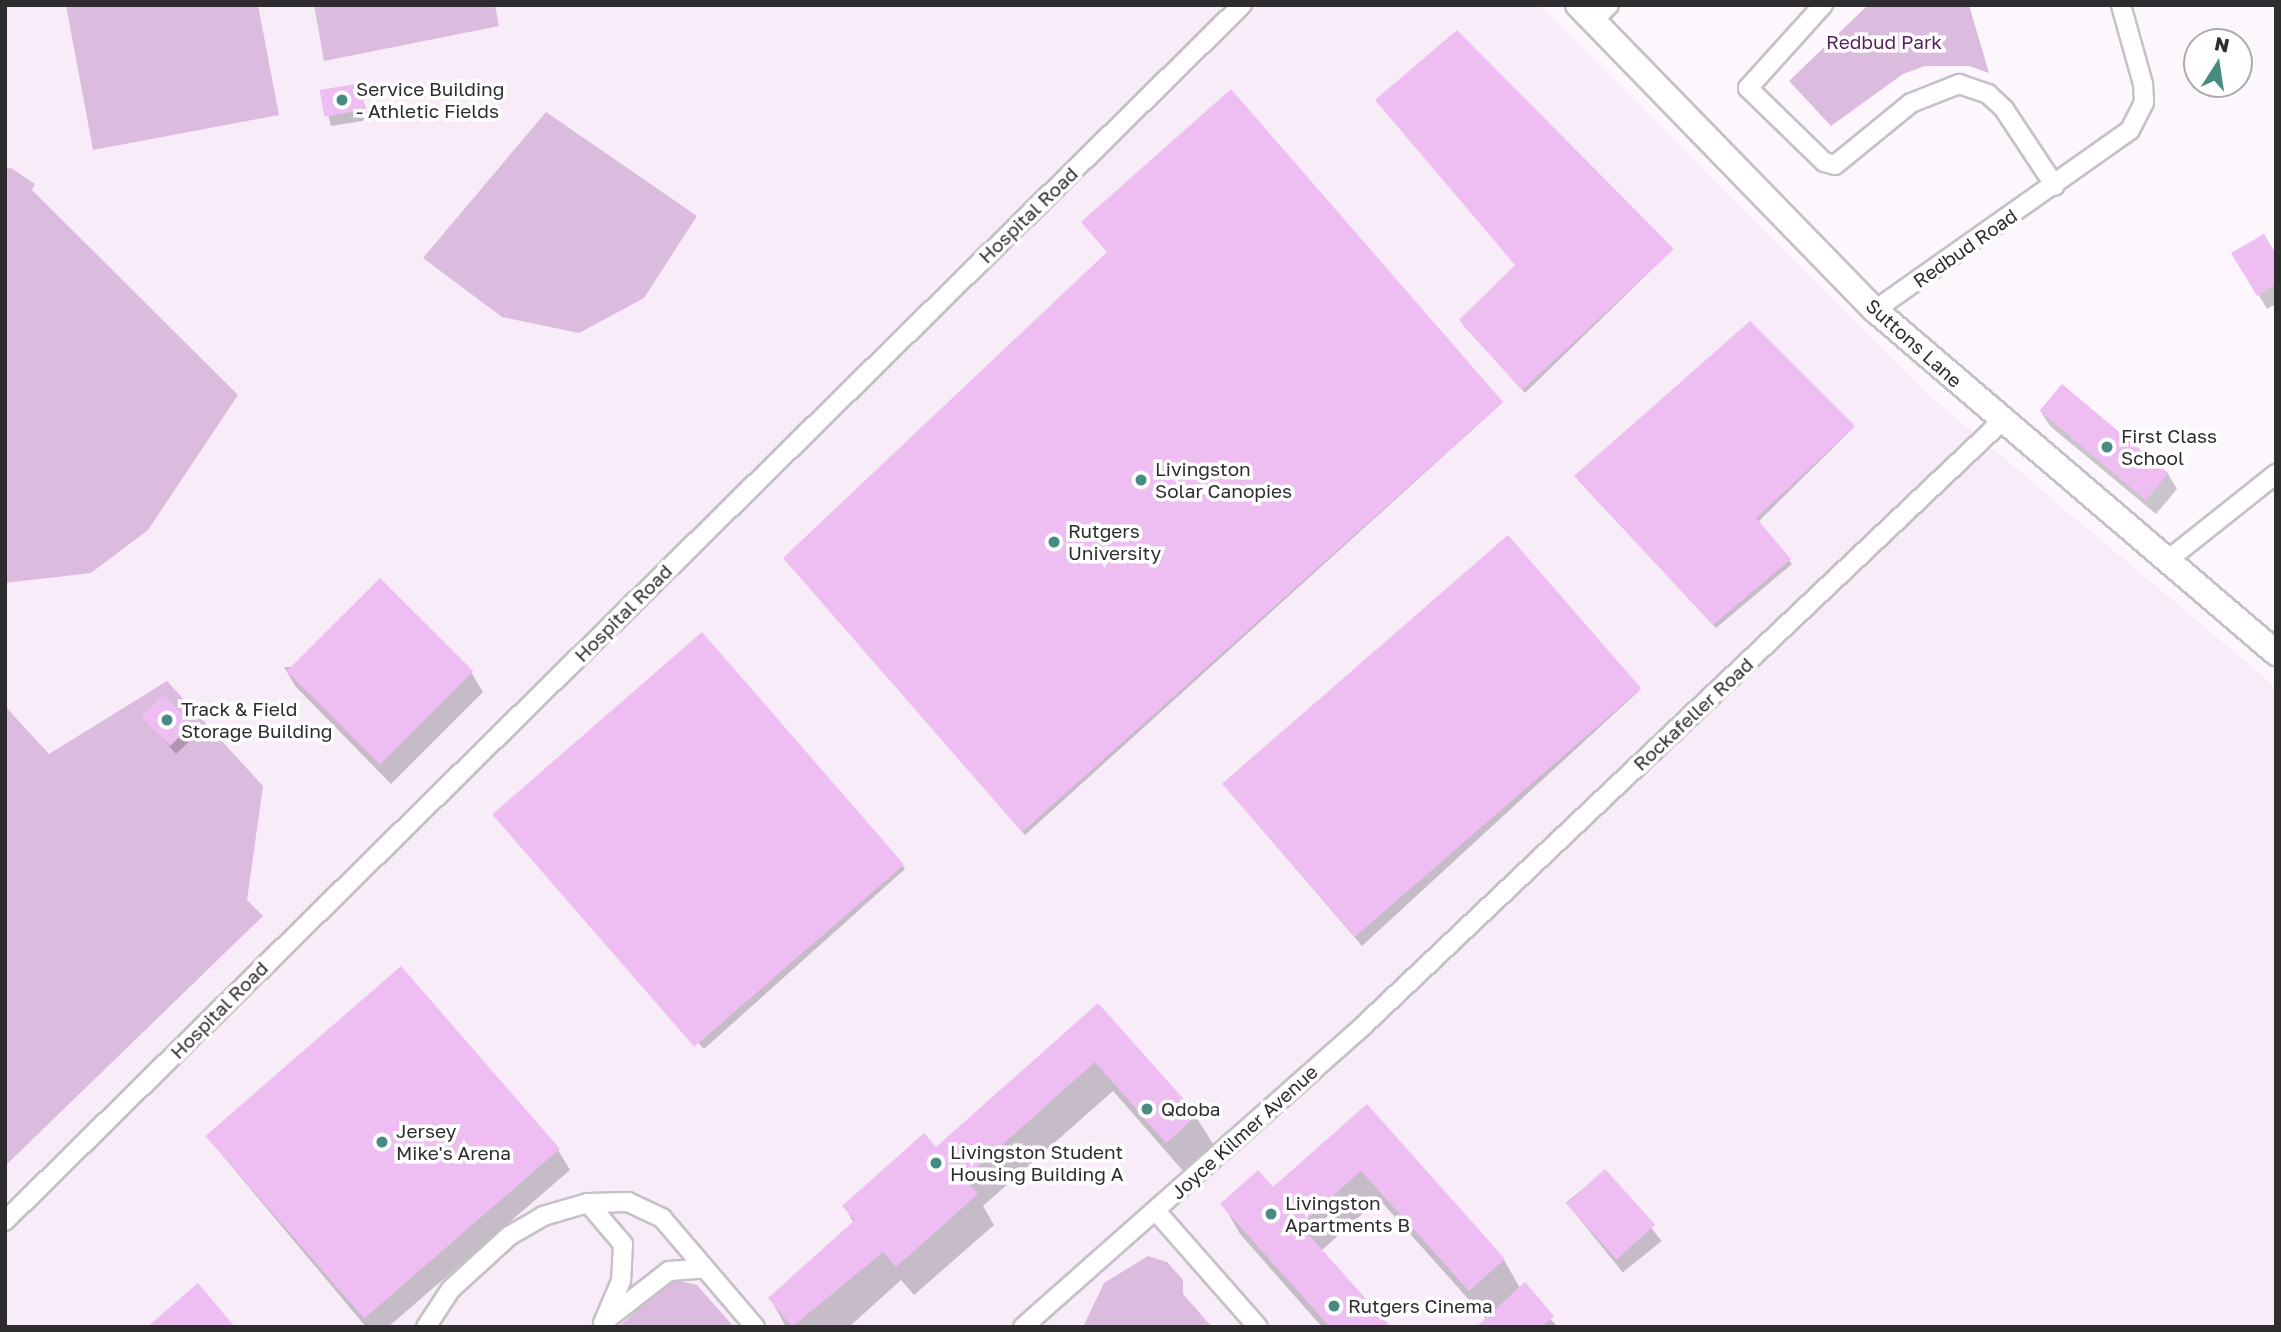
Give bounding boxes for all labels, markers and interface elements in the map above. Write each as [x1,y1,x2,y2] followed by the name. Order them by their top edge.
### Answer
[2183,28,2253,98] north arrow
[1826,31,1942,53] park label: Redbud Park
[2213,31,2232,57] text: N
[356,78,504,122] place label: Service Building - Athletic Fields
[334,92,350,108] marker: Service Building - Athletic Fields
[974,162,1082,268] street label: Hospital Road
[1909,204,2021,292] street label: Redbud Road
[1861,294,1967,392] street label: Suttons Lane
[2121,425,2217,469] place label: First Class School
[2099,439,2115,455] marker: First Class School
[1155,458,1292,502] place label: Livingston Solar Canopies
[1133,472,1149,488] marker: Livingston Solar Canopies
[1068,520,1161,564] place label: Rutgers University
[1046,534,1062,550] marker: Rutgers University
[570,560,676,666] street label: Hospital Road
[1628,653,1758,775] street label: Rockafeller Road
[181,698,333,742] place label: Track & Field Storage Building
[159,712,175,728] marker: Track & Field Storage Building
[166,957,272,1063] street label: Hospital Road
[1166,1060,1322,1204] street label: Joyce Kilmer Avenue
[1161,1098,1221,1120] place label: Qdoba
[1139,1101,1155,1117] marker: Qdoba
[396,1120,511,1164] place label: Jersey Mike's Arena
[374,1134,390,1150] marker: Jersey Mike's Arena
[950,1141,1123,1185] place label: Livingston Student Housing Building A
[928,1155,944,1171] marker: Livingston Student Housing Building A
[1285,1192,1410,1236] place label: Livingston Apartments B
[1263,1206,1279,1222] marker: Livingston Apartments B
[1348,1295,1493,1317] place label: Rutgers Cinema
[1326,1298,1342,1314] marker: Rutgers Cinema

